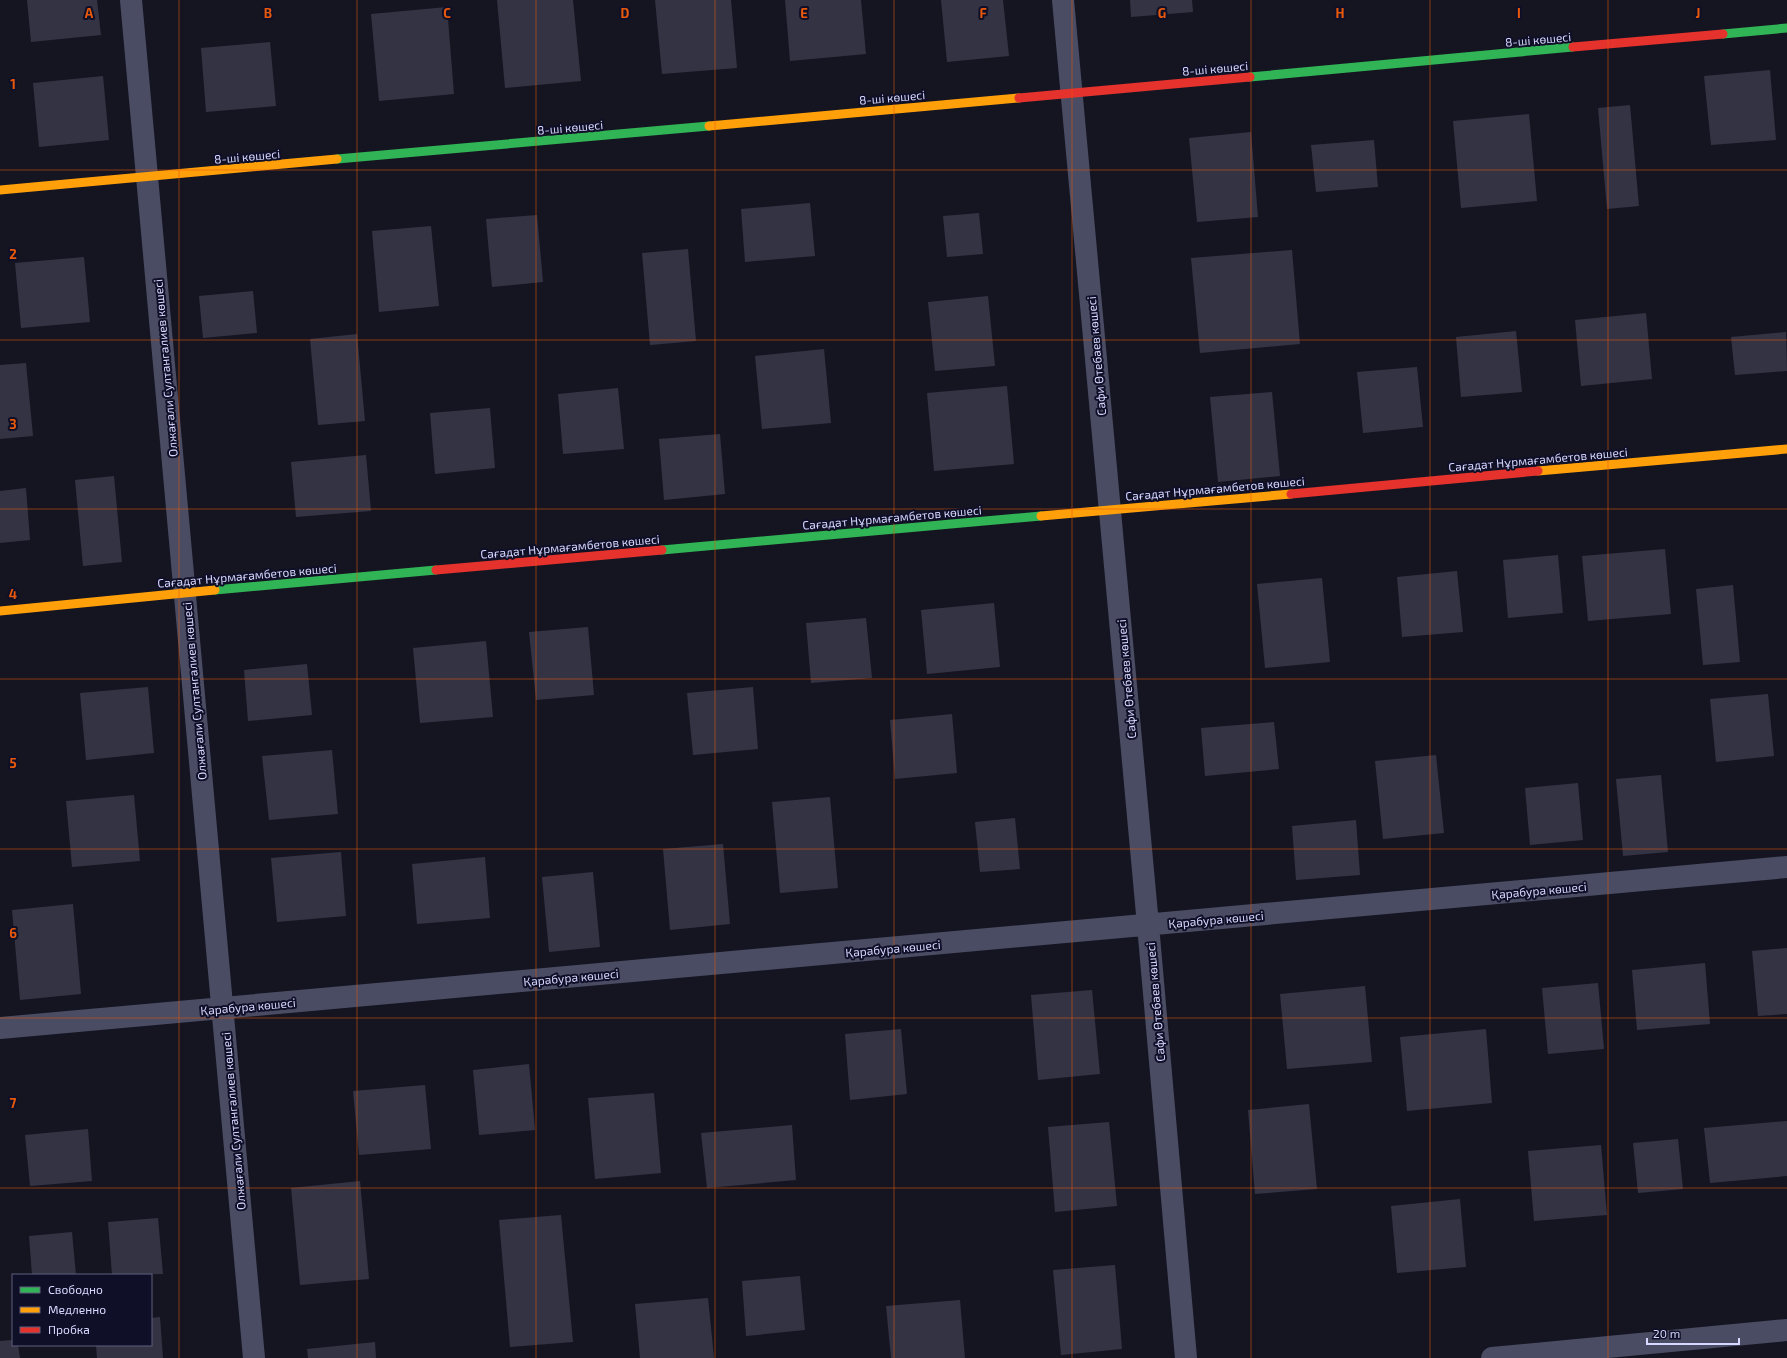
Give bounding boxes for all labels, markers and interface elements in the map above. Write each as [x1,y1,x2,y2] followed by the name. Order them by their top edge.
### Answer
[85,5,94,21] text: A
[264,5,272,21] text: B
[443,5,451,21] text: C
[621,5,630,21] text: D
[800,5,808,21] text: E
[979,5,987,21] text: F
[1158,5,1166,21] text: G
[1336,5,1345,21] text: H
[1517,5,1521,21] text: I
[1696,5,1700,21] text: J
[1504,29,1572,49] street label: 8-шi көшесi
[1181,58,1249,78] street label: 8-шi көшесi
[10,76,16,92] text: 1
[858,87,926,107] street label: 8-шi көшесi
[536,117,604,137] street label: 8-шi көшесi
[213,146,281,166] street label: 8-шi көшесi
[9,246,17,262] text: 2
[150,278,181,457] street label: Олжағали Султангалиев көшесі
[1084,296,1108,416] street label: Сафи Өтебаев көшесі
[9,416,17,432] text: 3
[1448,444,1628,474] street label: Сағадат Нұрмағамбетов көшесі
[1125,473,1305,503] street label: Сағадат Нұрмағамбетов көшесі
[802,502,982,532] street label: Сағадат Нұрмағамбетов көшесі
[480,531,660,561] street label: Сағадат Нұрмағамбетов көшесі
[157,560,337,590] street label: Сағадат Нұрмағамбетов көшесі
[9,586,17,602] text: 4
[179,601,210,780] street label: Олжағали Султангалиев көшесі
[1114,619,1138,739] street label: Сафи Өтебаев көшесі
[9,755,17,771] text: 5
[1491,879,1587,902] street label: Қарабура көшесі
[1168,908,1264,931] street label: Қарабура көшесі
[9,925,17,941] text: 6
[845,937,941,960] street label: Қарабура көшесі
[1143,942,1167,1062] street label: Сафи Өтебаев көшесі
[523,966,619,989] street label: Қарабура көшесі
[200,995,296,1018] street label: Қарабура көшесі
[218,1031,249,1210] street label: Олжағали Султангалиев көшесі
[10,1095,17,1111] text: 7
[12,1274,152,1346] legend
[48,1282,103,1296] text: Свободно
[48,1302,106,1316] text: Медленно
[1647,1320,1739,1346] scale bar
[48,1322,90,1336] text: Пробка
[1653,1326,1680,1340] text: 20 m

